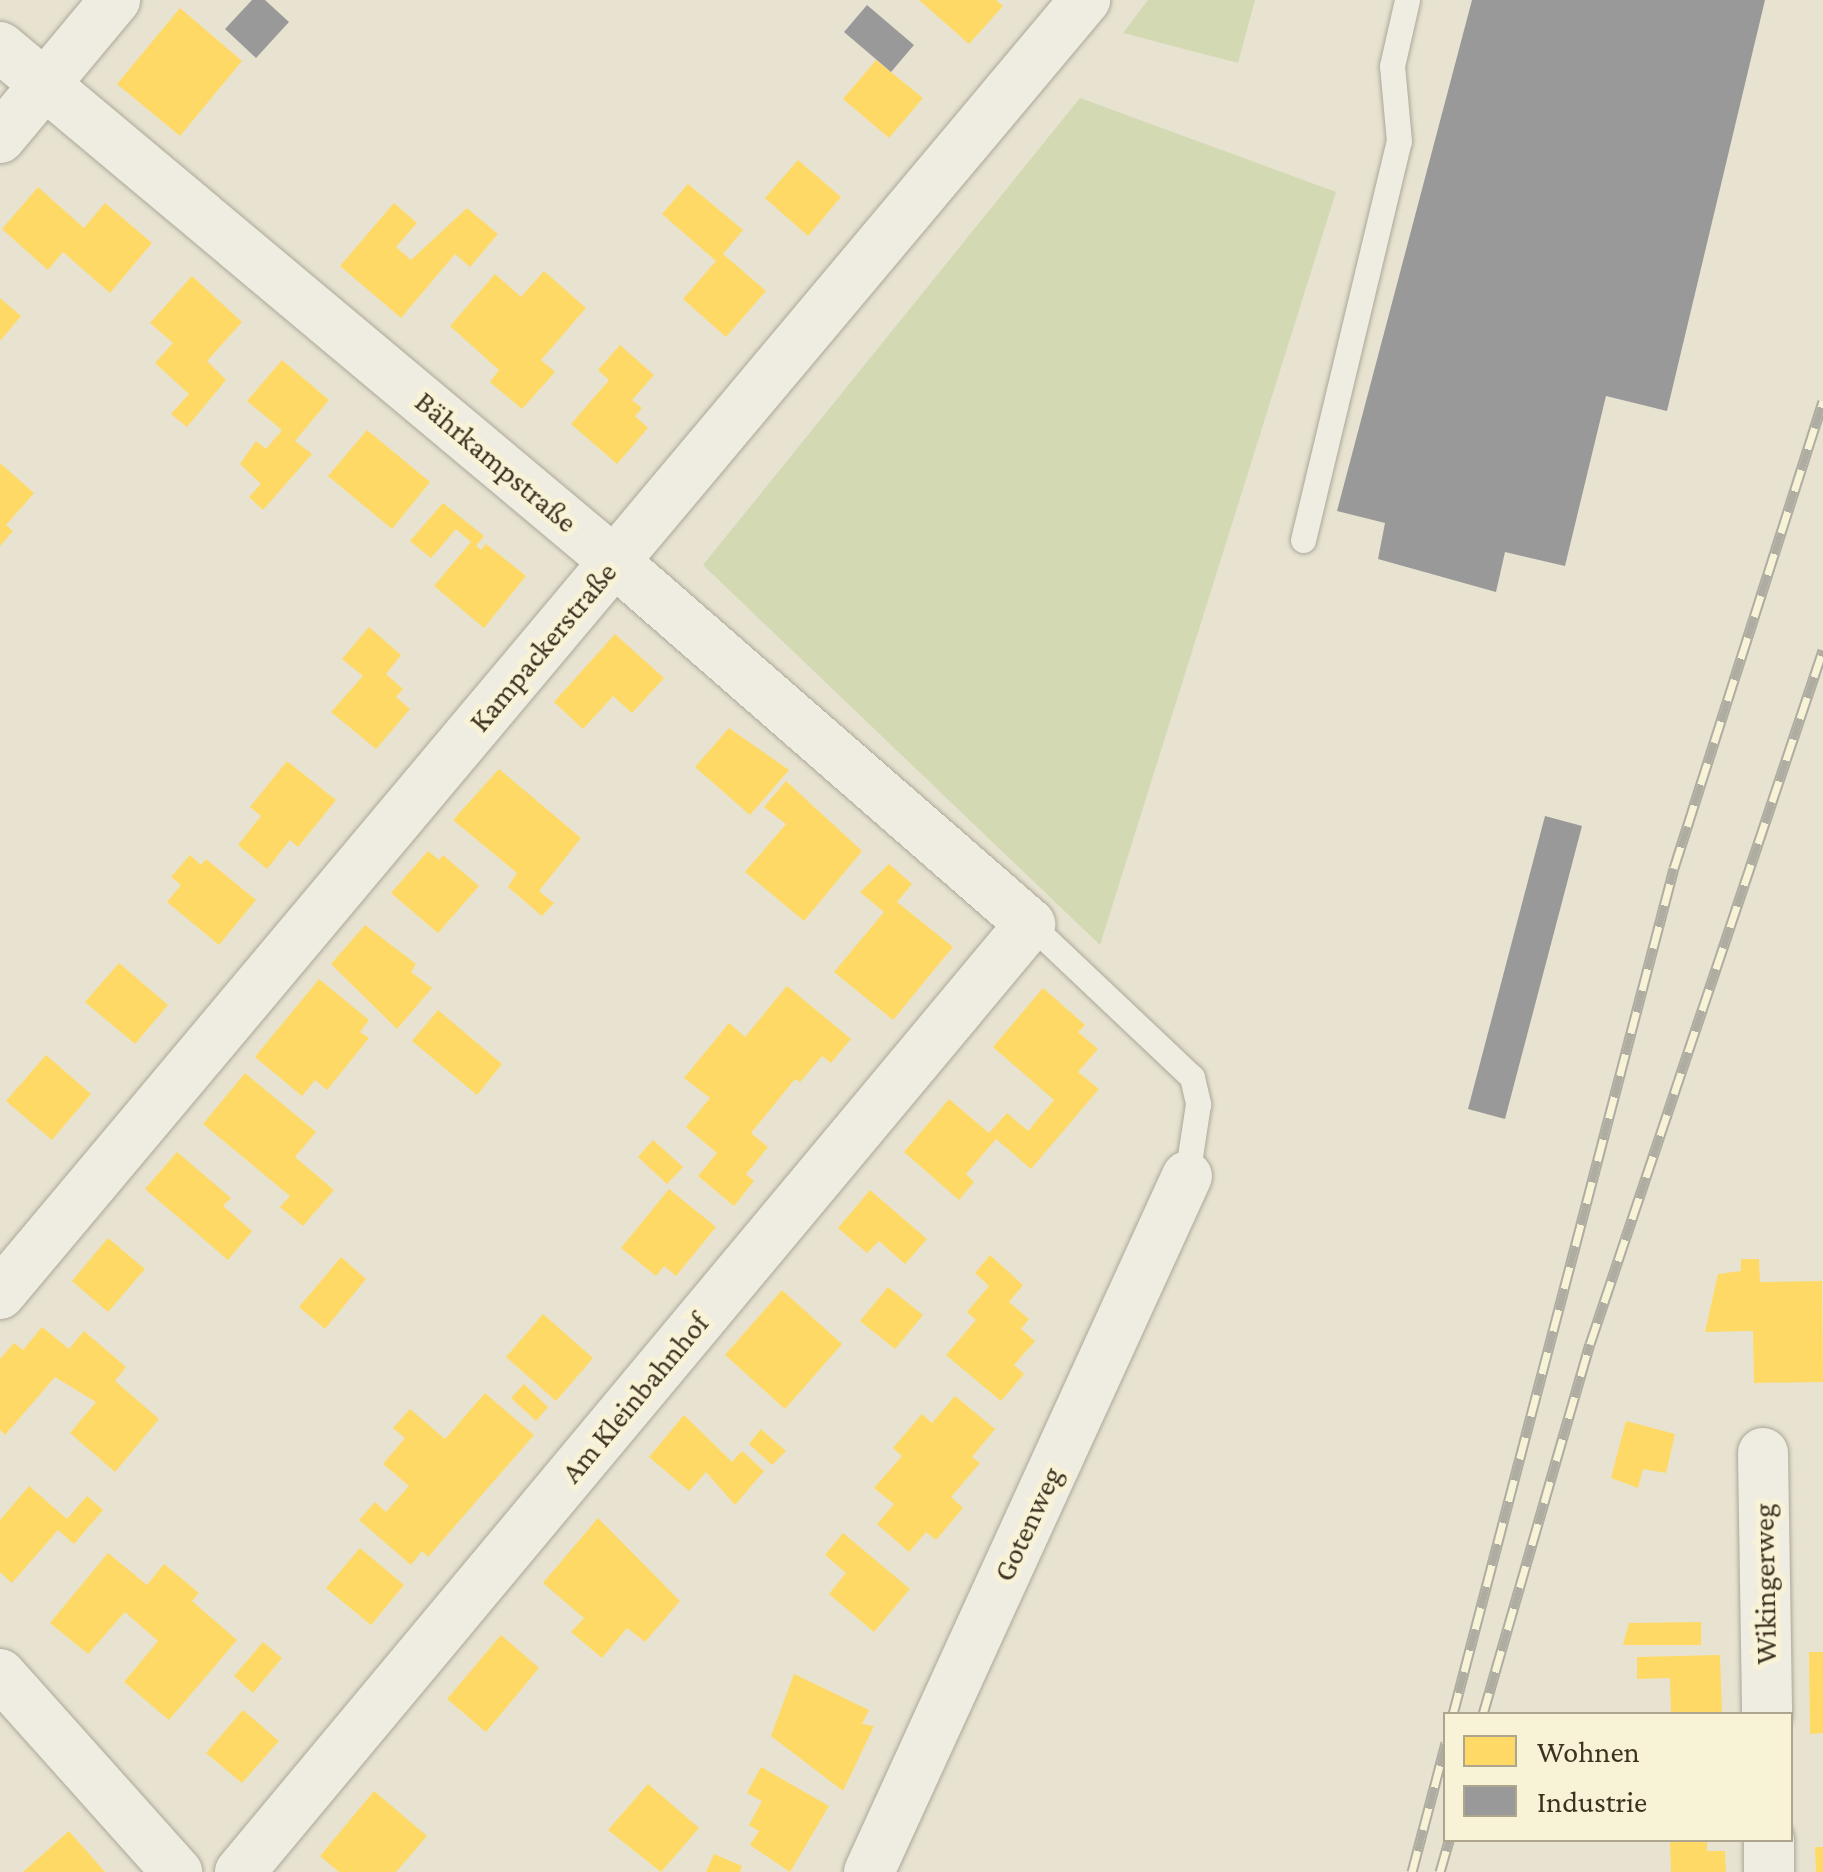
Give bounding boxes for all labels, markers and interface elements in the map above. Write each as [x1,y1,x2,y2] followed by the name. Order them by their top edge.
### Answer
[408,384,584,540] street label: Bährkampstraße
[462,555,624,739] street label: Kampackerstraße
[554,1306,716,1490] street label: Am Kleinbahnhof
[986,1461,1070,1587] street label: Gotenweg
[1746,1503,1784,1665] street label: Wikingerweg
[1443,1712,1793,1842] legend
[1537,1735,1640,1768] text: Wohnen
[1537,1785,1647,1818] text: Industrie

